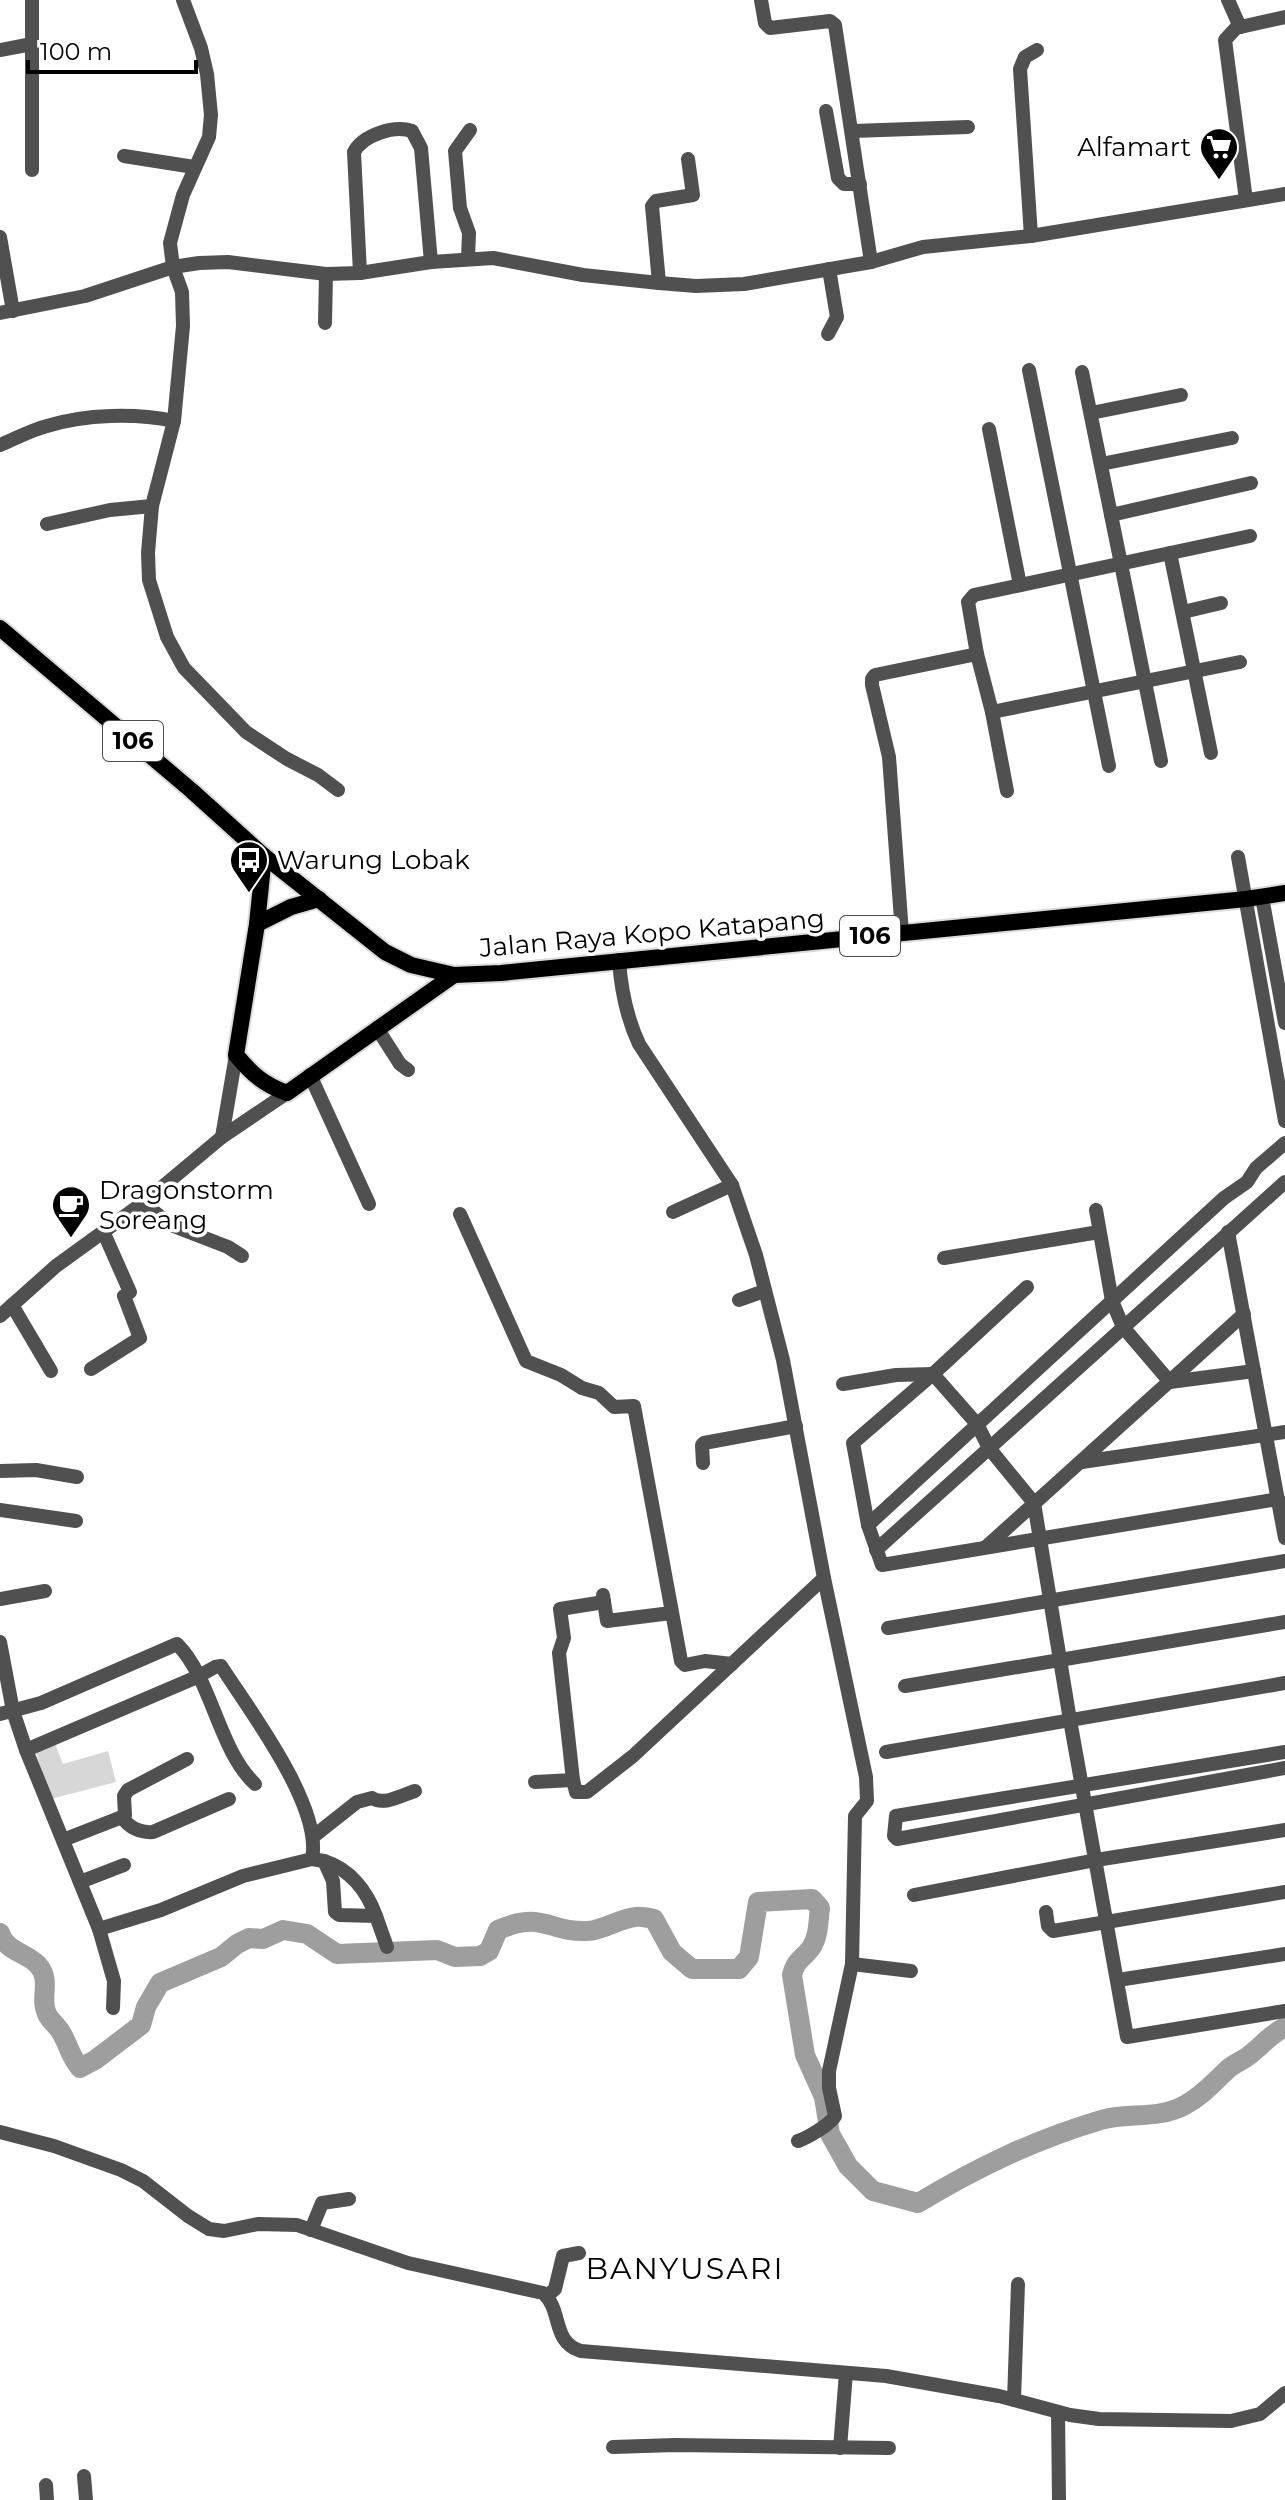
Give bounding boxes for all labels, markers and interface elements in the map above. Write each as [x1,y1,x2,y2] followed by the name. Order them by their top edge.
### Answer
[28,24,196,74] scale bar
[40,37,112,66] text: 100 m
[1198,126,1240,181] supermarket icon: Alfamart
[1077,131,1191,163] place label: Alfamart
[103,721,163,761] road number: 106
[228,839,270,894] bus stop icon: Warung Lobak
[277,844,470,876] place label: Warung Lobak
[477,902,826,964] street label: Jalan Raya Kopo Katapang
[840,916,900,956] road number: 106
[99,1174,274,1236] place label: Dragonstorm Soreang
[50,1184,92,1239] cafe icon: Dragonstorm Soreang
[585,2250,785,2287] district label: BANYUSARI

